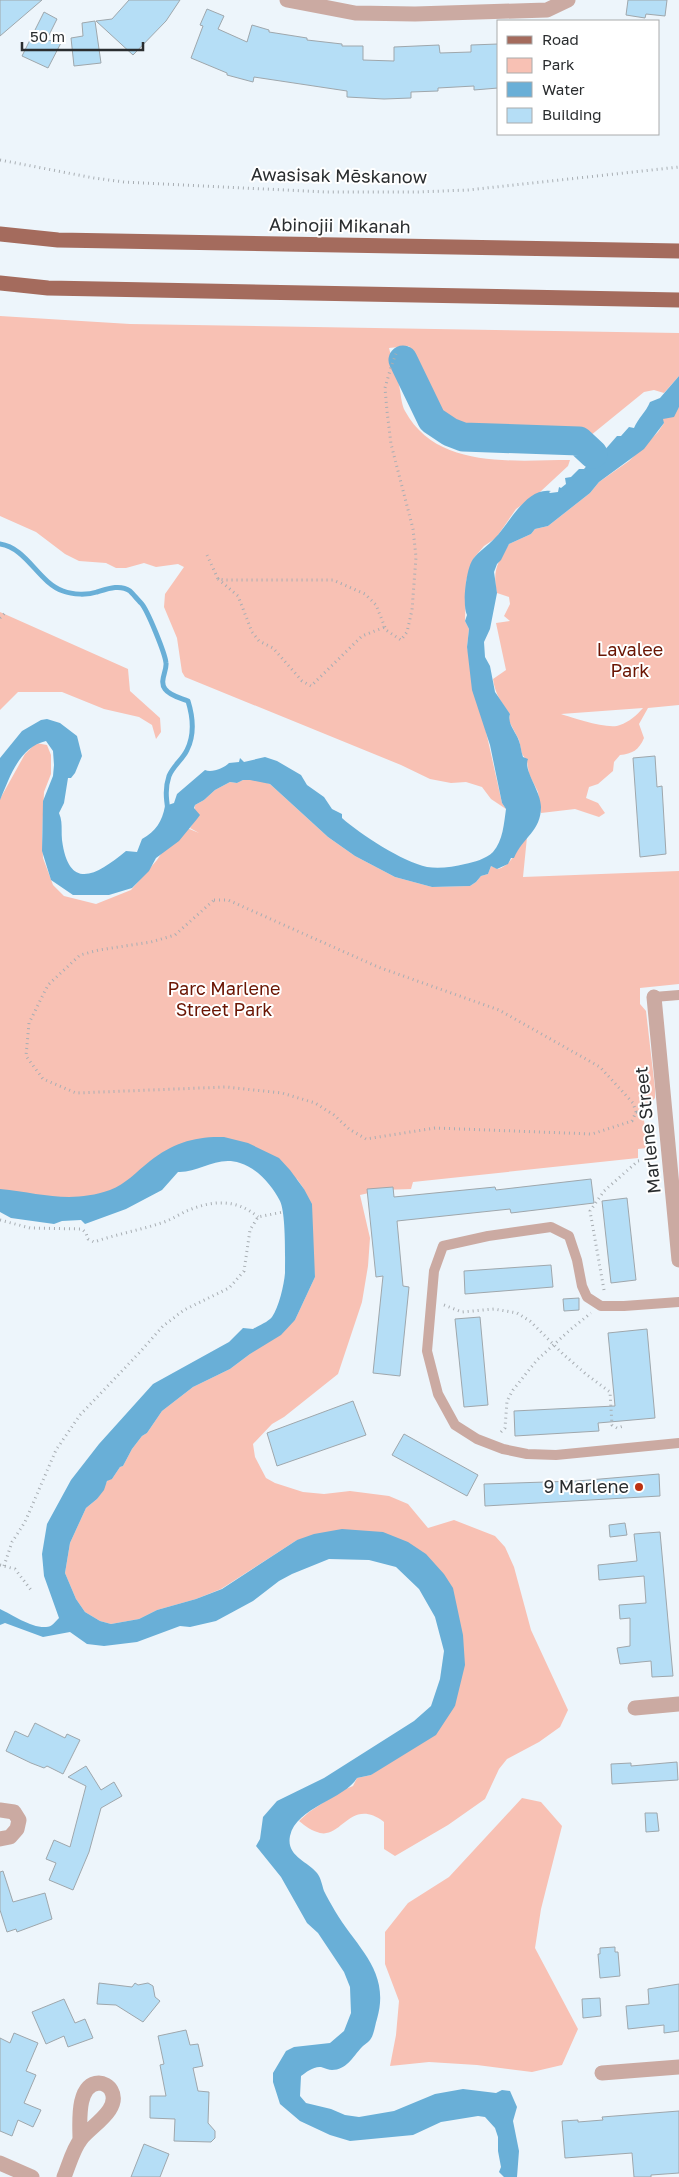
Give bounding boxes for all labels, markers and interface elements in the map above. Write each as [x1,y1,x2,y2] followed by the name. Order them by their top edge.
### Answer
[22,20,144,52] scale bar
[497,20,659,135] legend
[30,27,65,45] text: 50 m
[542,30,579,48] text: Road
[542,55,575,73] text: Park
[542,80,585,98] text: Water
[542,105,602,123] text: Building
[251,162,428,188] street label: Awasisak Mēskanow
[269,213,411,237] street label: Abinojii Mikanah
[597,638,663,681] park label: Lavalee Park
[167,977,281,1020] park label: Parc Marlene Street Park
[629,1065,665,1195] street label: Marlene Street
[543,1475,629,1497] place label: 9 Marlene
[633,1481,645,1493] marker: 9 Marlene

